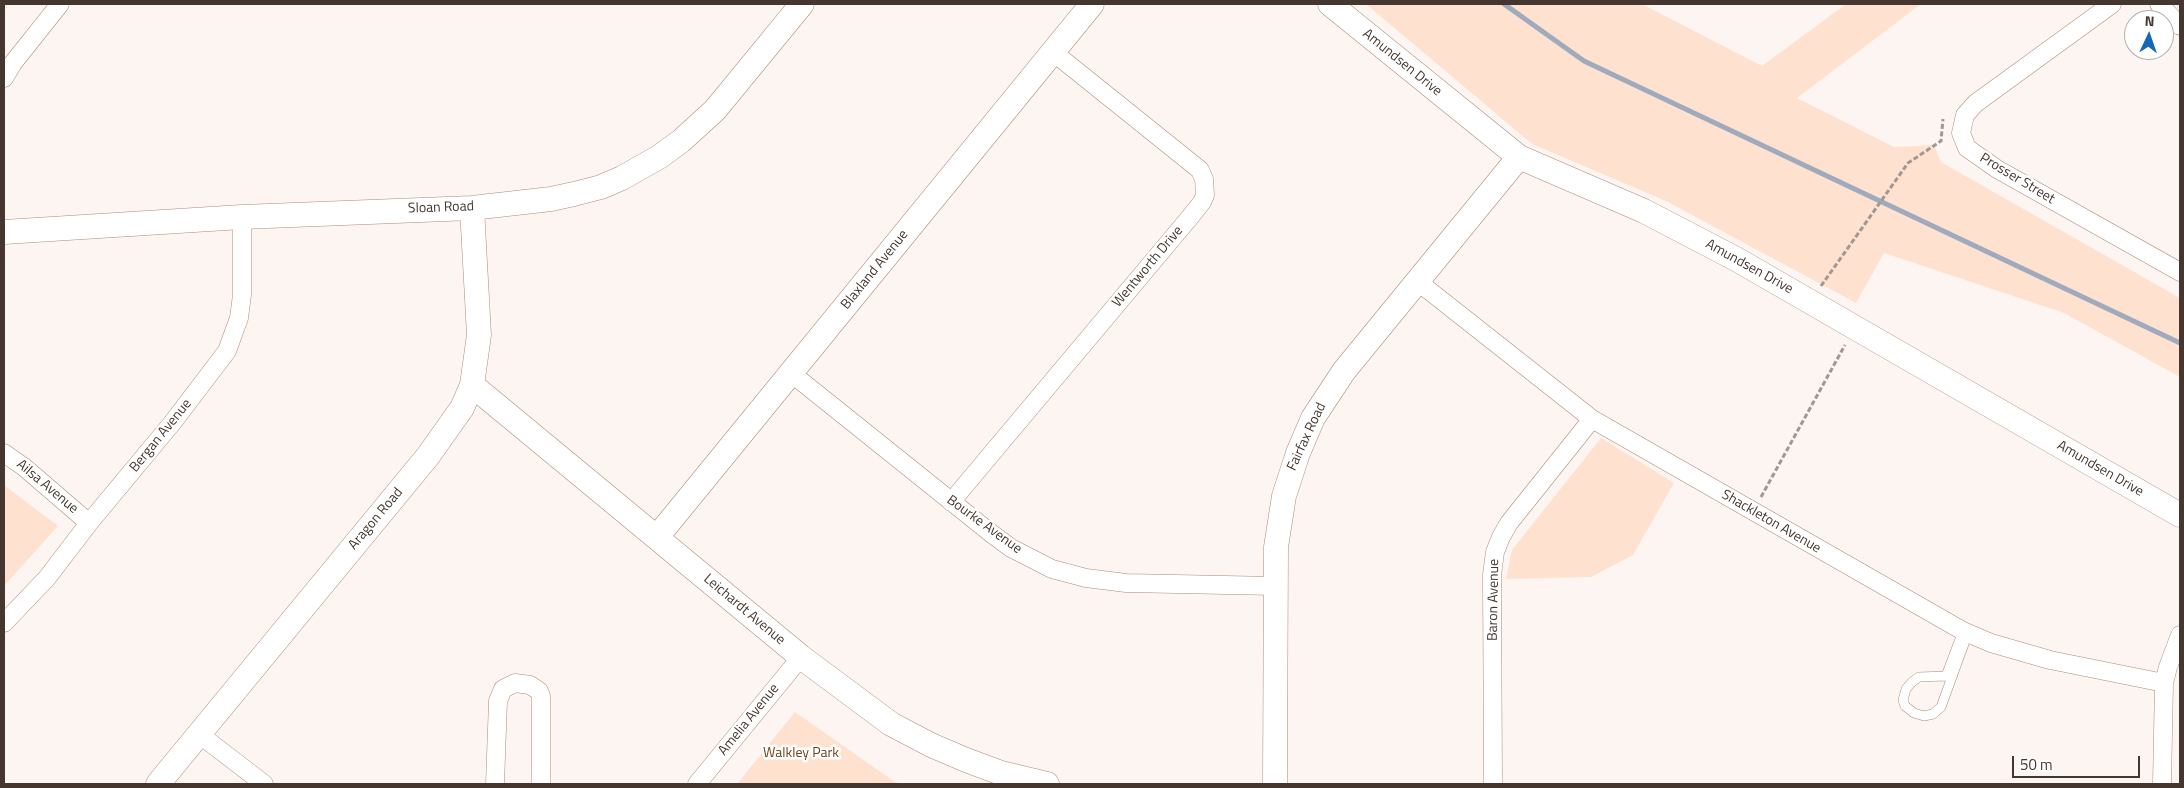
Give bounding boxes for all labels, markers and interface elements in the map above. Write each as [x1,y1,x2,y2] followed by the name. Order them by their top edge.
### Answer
[2124,10,2174,60] north arrow
[2144,10,2155,31] text: N
[1359,26,1445,100] street label: Amundsen Drive
[1976,150,2058,208] street label: Prosser Street
[408,198,474,218] street label: Sloan Road
[1109,223,1187,311] street label: Wentworth Drive
[838,227,912,313] street label: Blaxland Avenue
[1702,236,1796,298] street label: Amundsen Drive
[126,396,196,476] street label: Bergan Avenue
[1284,400,1330,474] street label: Fairfax Road
[2054,437,2146,501] street label: Amundsen Drive
[13,456,81,518] street label: Ailsa Avenue
[345,485,407,553] street label: Aragon Road
[1718,487,1824,557] street label: Shackleton Avenue
[943,492,1025,558] street label: Bourke Avenue
[1485,559,1503,641] street label: Baron Avenue
[700,571,788,649] street label: Leichardt Avenue
[715,681,783,759] street label: Amelia Avenue
[763,746,839,762] park label: Walkley Park
[2014,746,2142,778] scale bar
[2020,753,2053,776] text: 50 m

